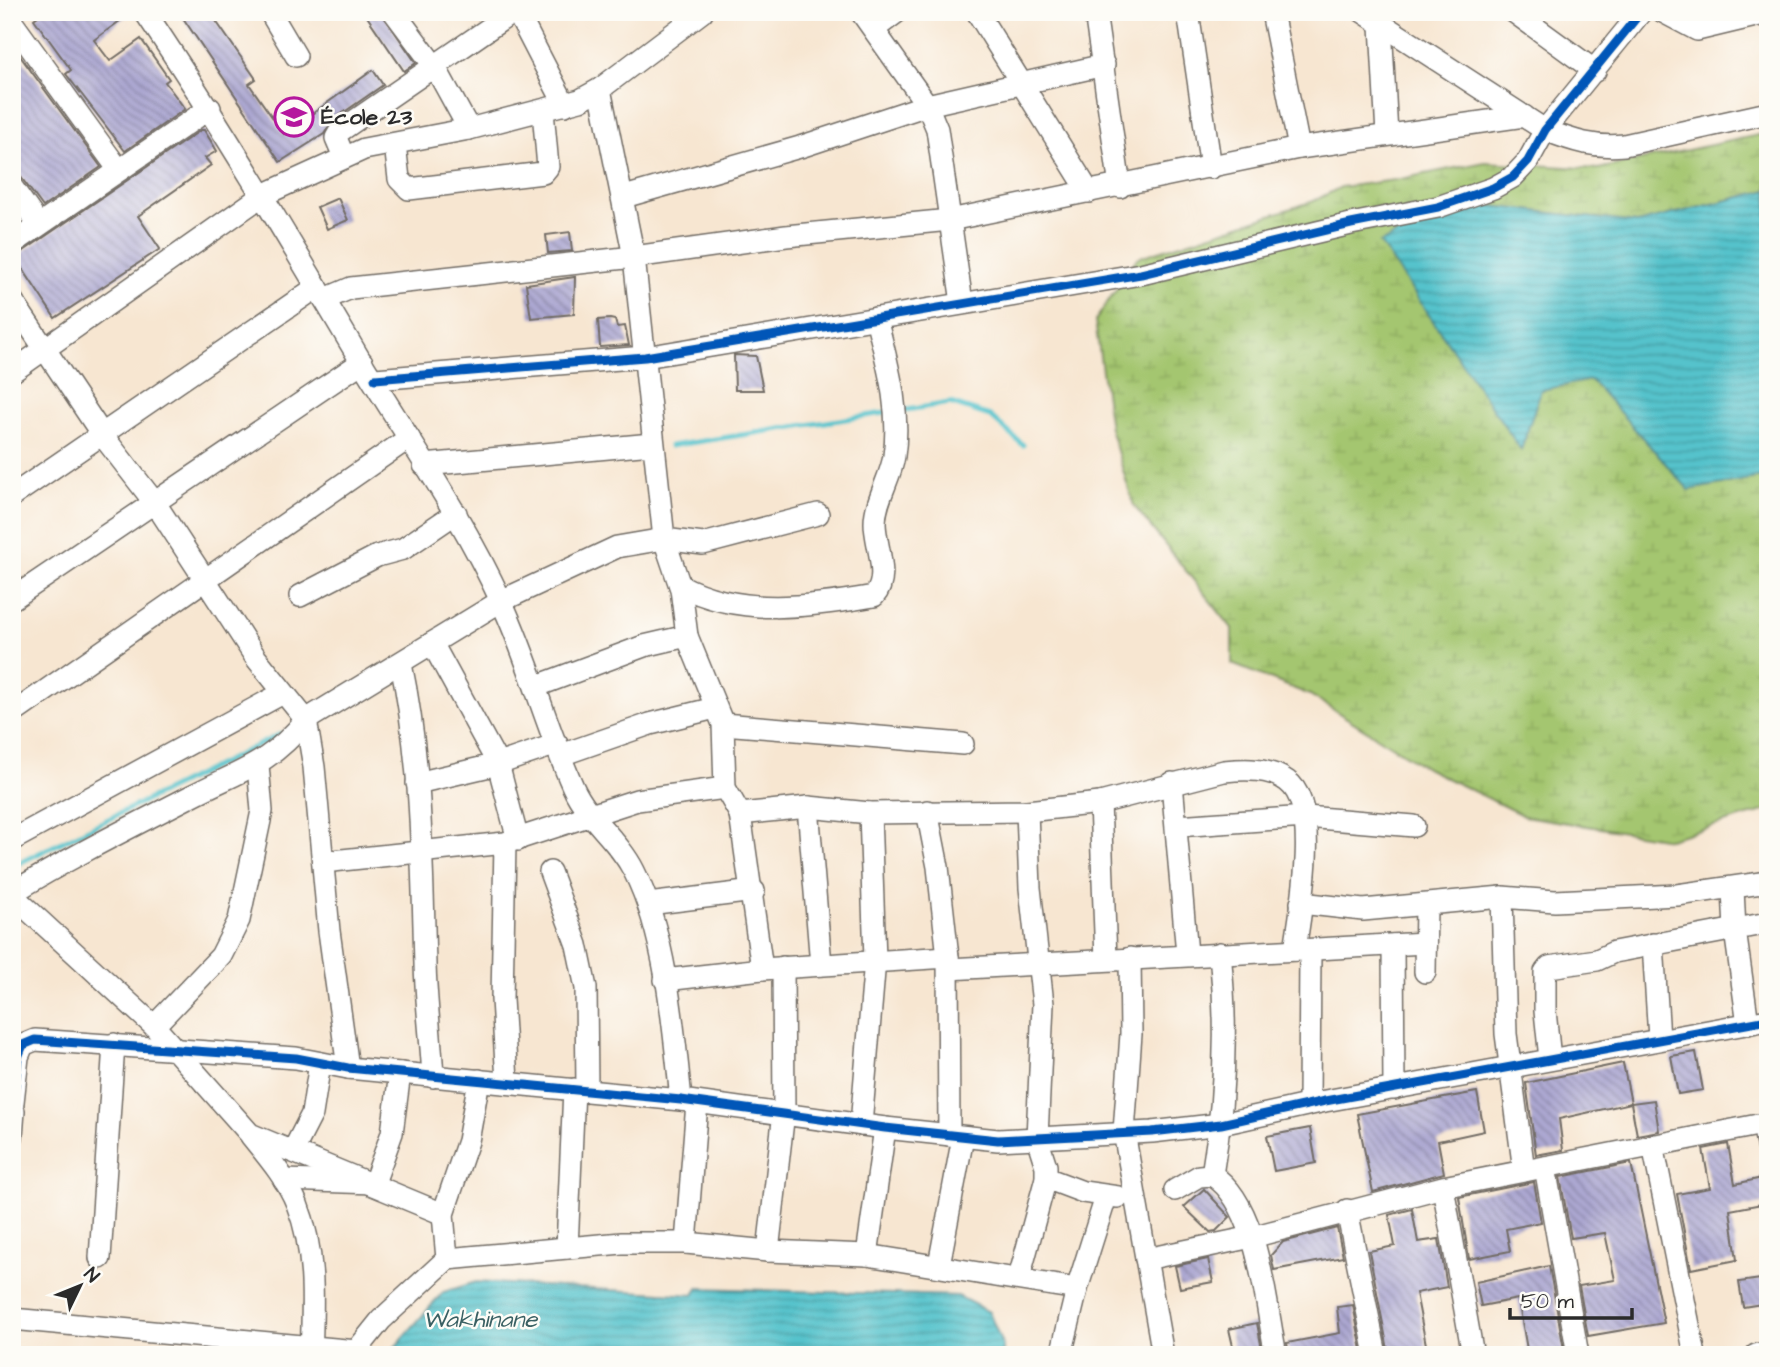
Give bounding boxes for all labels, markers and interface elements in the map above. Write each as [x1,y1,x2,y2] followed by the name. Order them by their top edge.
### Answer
[273,96,315,138] school or university icon: École 23
[321,101,413,133] place label: École 23
[46,1252,116,1322] north arrow
[77,1262,105,1289] text: N
[1510,1276,1633,1320] scale bar
[1521,1287,1575,1316] text: 50 m
[423,1303,538,1337] water label: Wakhinane

